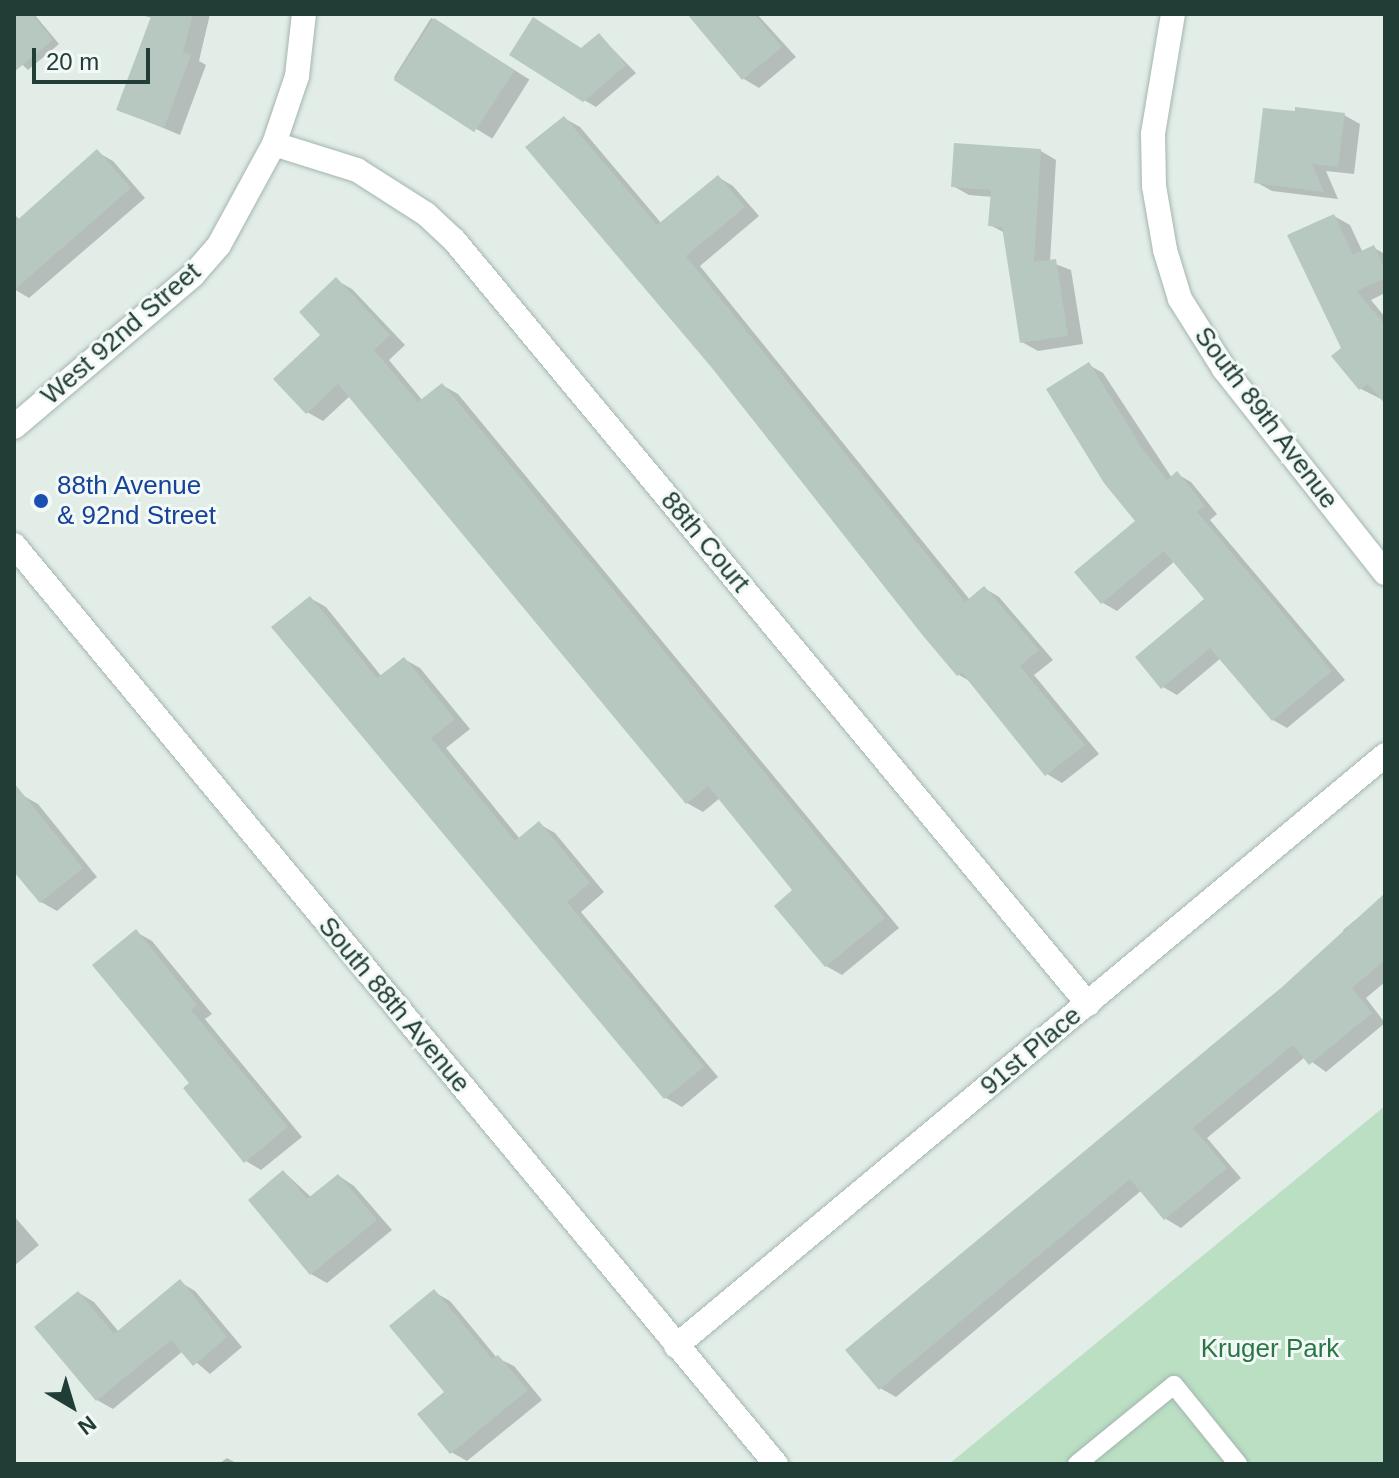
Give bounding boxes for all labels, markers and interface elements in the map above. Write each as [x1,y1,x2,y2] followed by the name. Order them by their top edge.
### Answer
[36,32,154,82] scale bar
[46,48,99,75] text: 20 m
[35,256,207,412] street label: West 92nd Street
[1187,320,1345,516] street label: South 89th Avenue
[57,470,216,532] place label: 88th Avenue & 92nd Street
[654,485,756,599] street label: 88th Court
[32,492,50,510] marker: 88th Avenue & 92nd Street
[311,910,477,1100] street label: South 88th Avenue
[974,1000,1088,1102] street label: 91st Place
[1201,1333,1339,1365] park label: Kruger Park
[32,1366,112,1446] north arrow
[73,1411,101,1440] text: N

